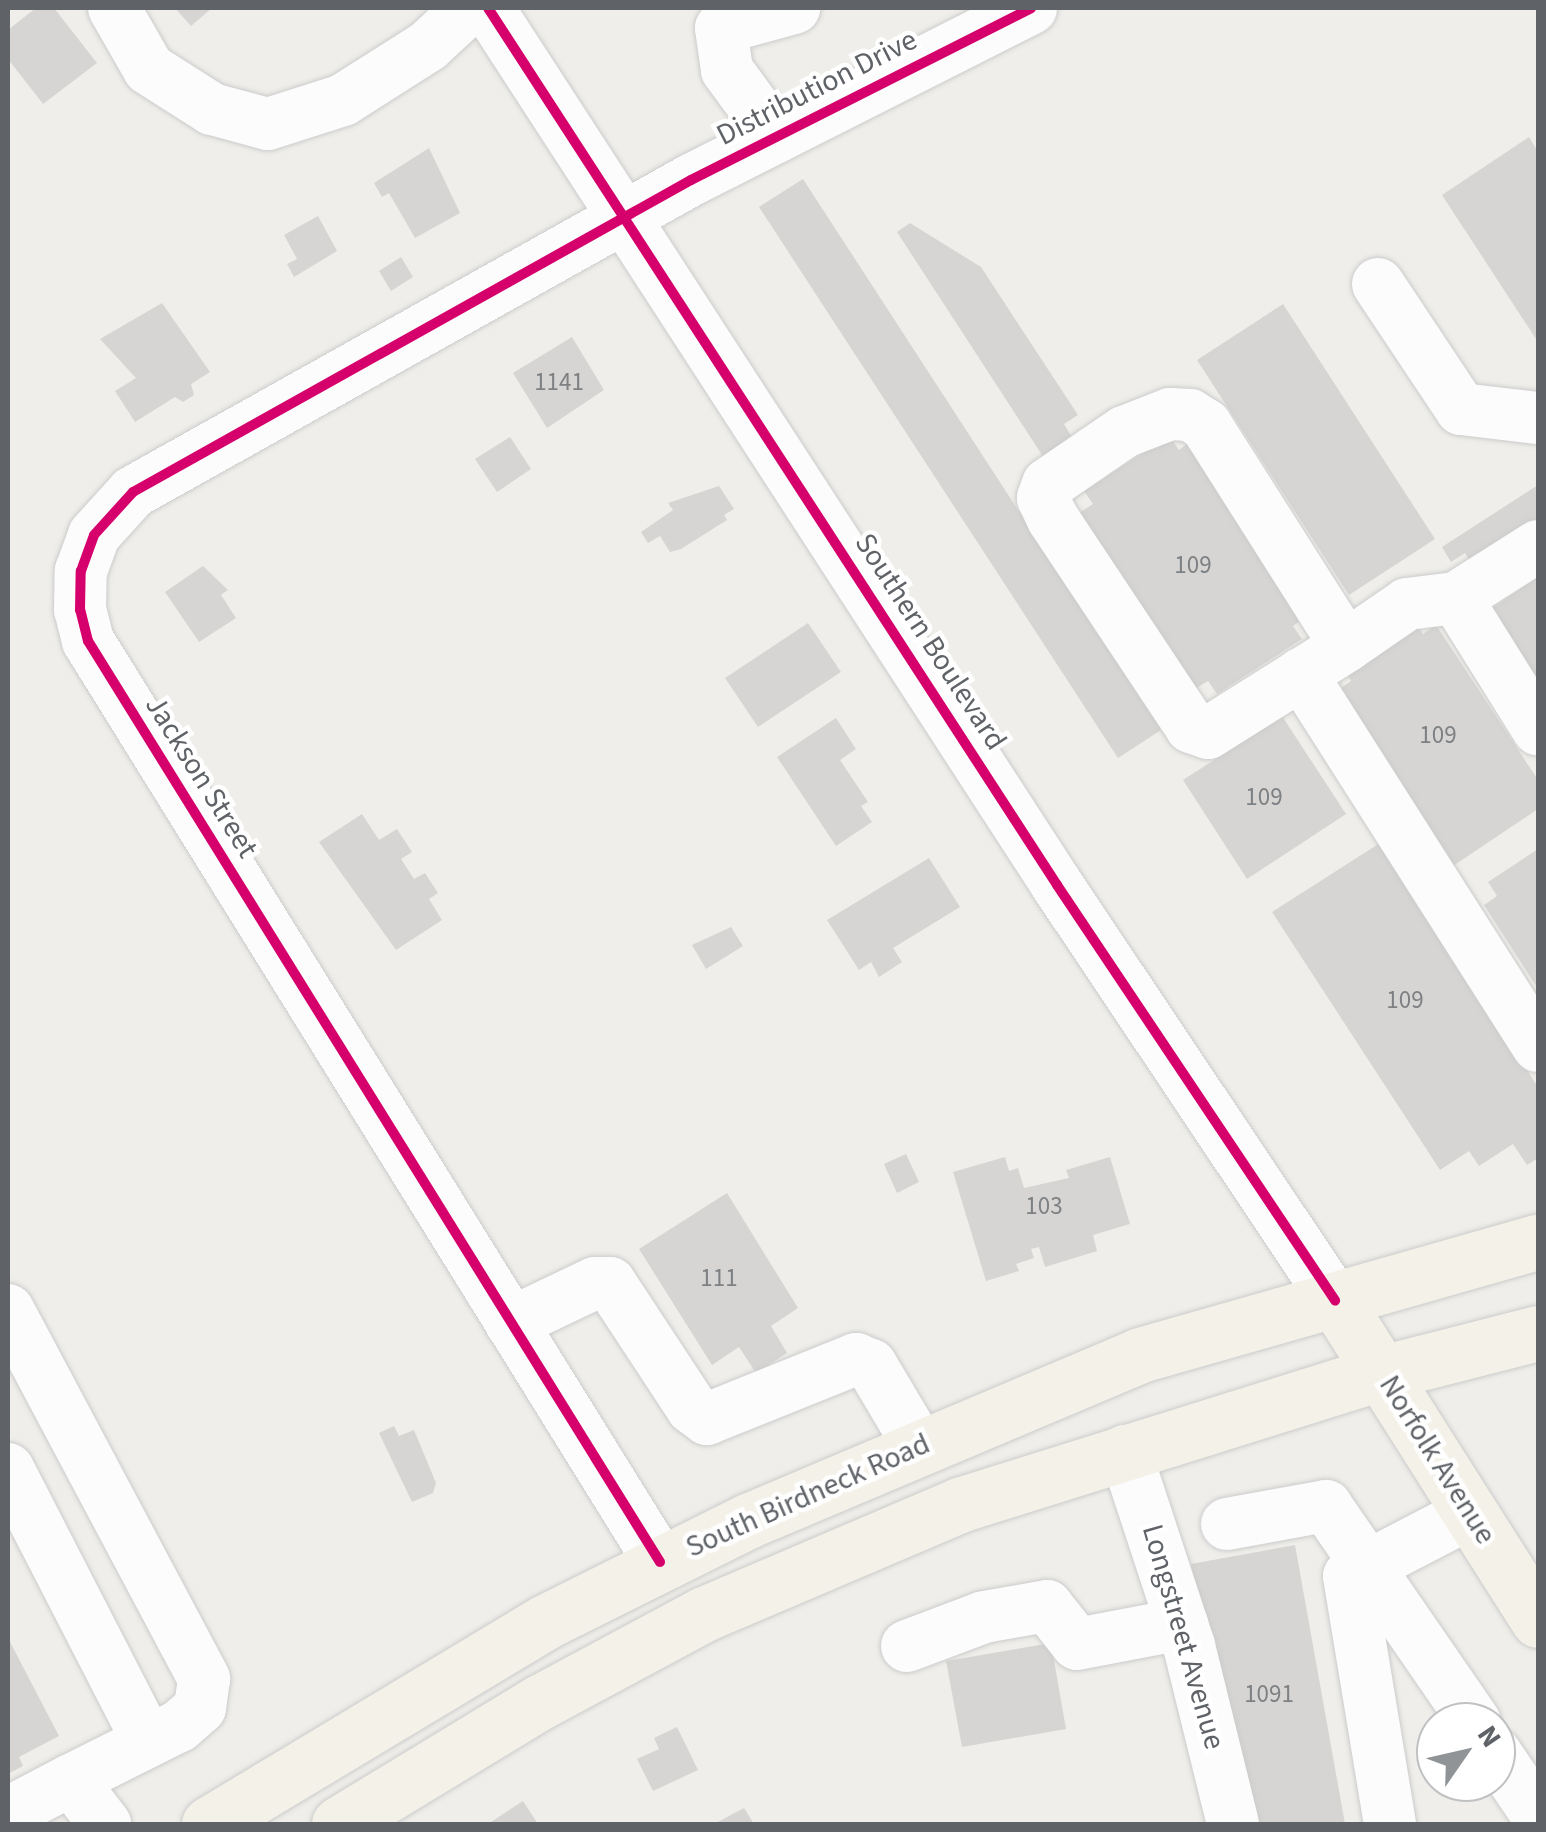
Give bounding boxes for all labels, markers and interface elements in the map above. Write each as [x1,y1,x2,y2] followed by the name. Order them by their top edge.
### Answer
[711,22,923,154] street label: Distribution Drive
[534,367,584,397] house number: 1141
[847,527,1013,757] street label: Southern Boulevard
[1174,550,1212,580] house number: 109
[137,689,265,865] street label: Jackson Street
[1419,720,1457,750] house number: 109
[1245,782,1283,812] house number: 109
[1386,985,1424,1015] house number: 109
[1025,1191,1063,1221] house number: 103
[700,1263,738,1293] house number: 111
[1371,1369,1503,1551] street label: Norfolk Avenue
[681,1426,935,1566] street label: South Birdneck Road
[1134,1520,1232,1754] street label: Longstreet Avenue
[1244,1679,1294,1709] house number: 1091
[1416,1702,1516,1802] north arrow
[1467,1717,1511,1755] text: N

